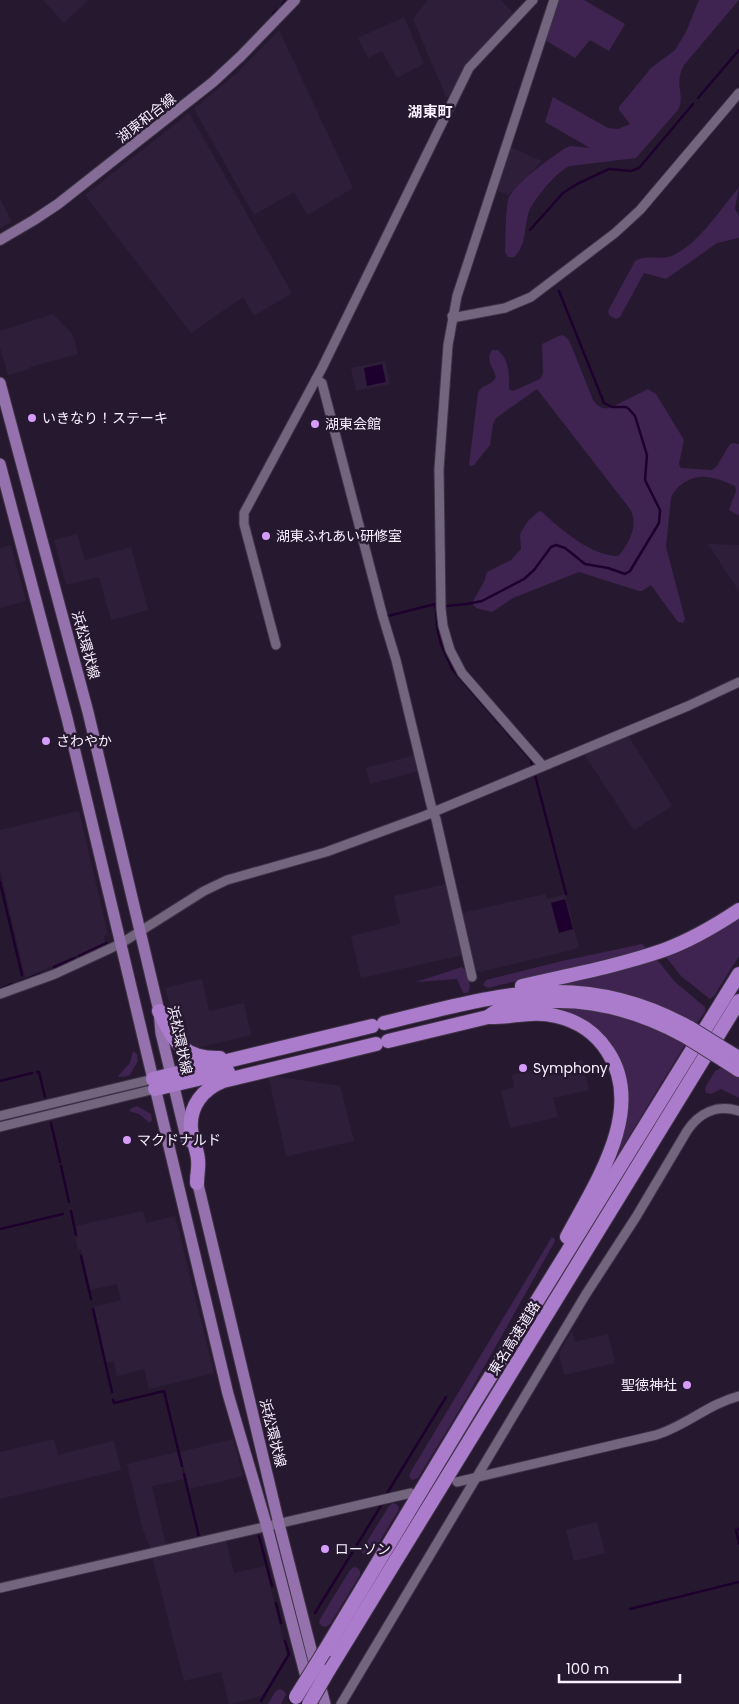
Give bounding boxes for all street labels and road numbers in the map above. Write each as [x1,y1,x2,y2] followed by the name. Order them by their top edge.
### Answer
[112,89,180,147] street label: 湖東和合線
[67,609,105,681] street label: 浜松環状線
[163,1004,197,1076] street label: 浜松環状線
[483,1297,545,1379] street label: 東名高速道路
[255,1397,291,1469] street label: 浜松環状線

